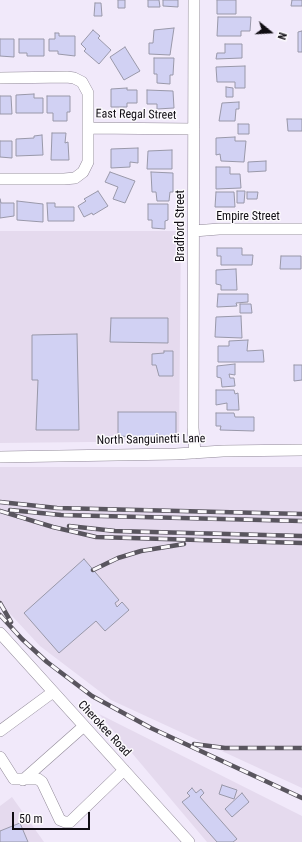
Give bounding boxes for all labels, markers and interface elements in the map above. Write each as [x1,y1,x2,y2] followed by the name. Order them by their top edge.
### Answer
[250,12,290,52] north arrow
[275,31,289,41] text: N
[95,107,177,123] street label: East Regal Street
[174,190,188,262] street label: Bradford Street
[216,210,280,224] street label: Empire Street
[97,432,205,448] street label: North Sanguinetti Lane
[74,698,134,760] street label: Cherokee Road
[14,804,92,830] scale bar
[19,812,43,826] text: 50 m

